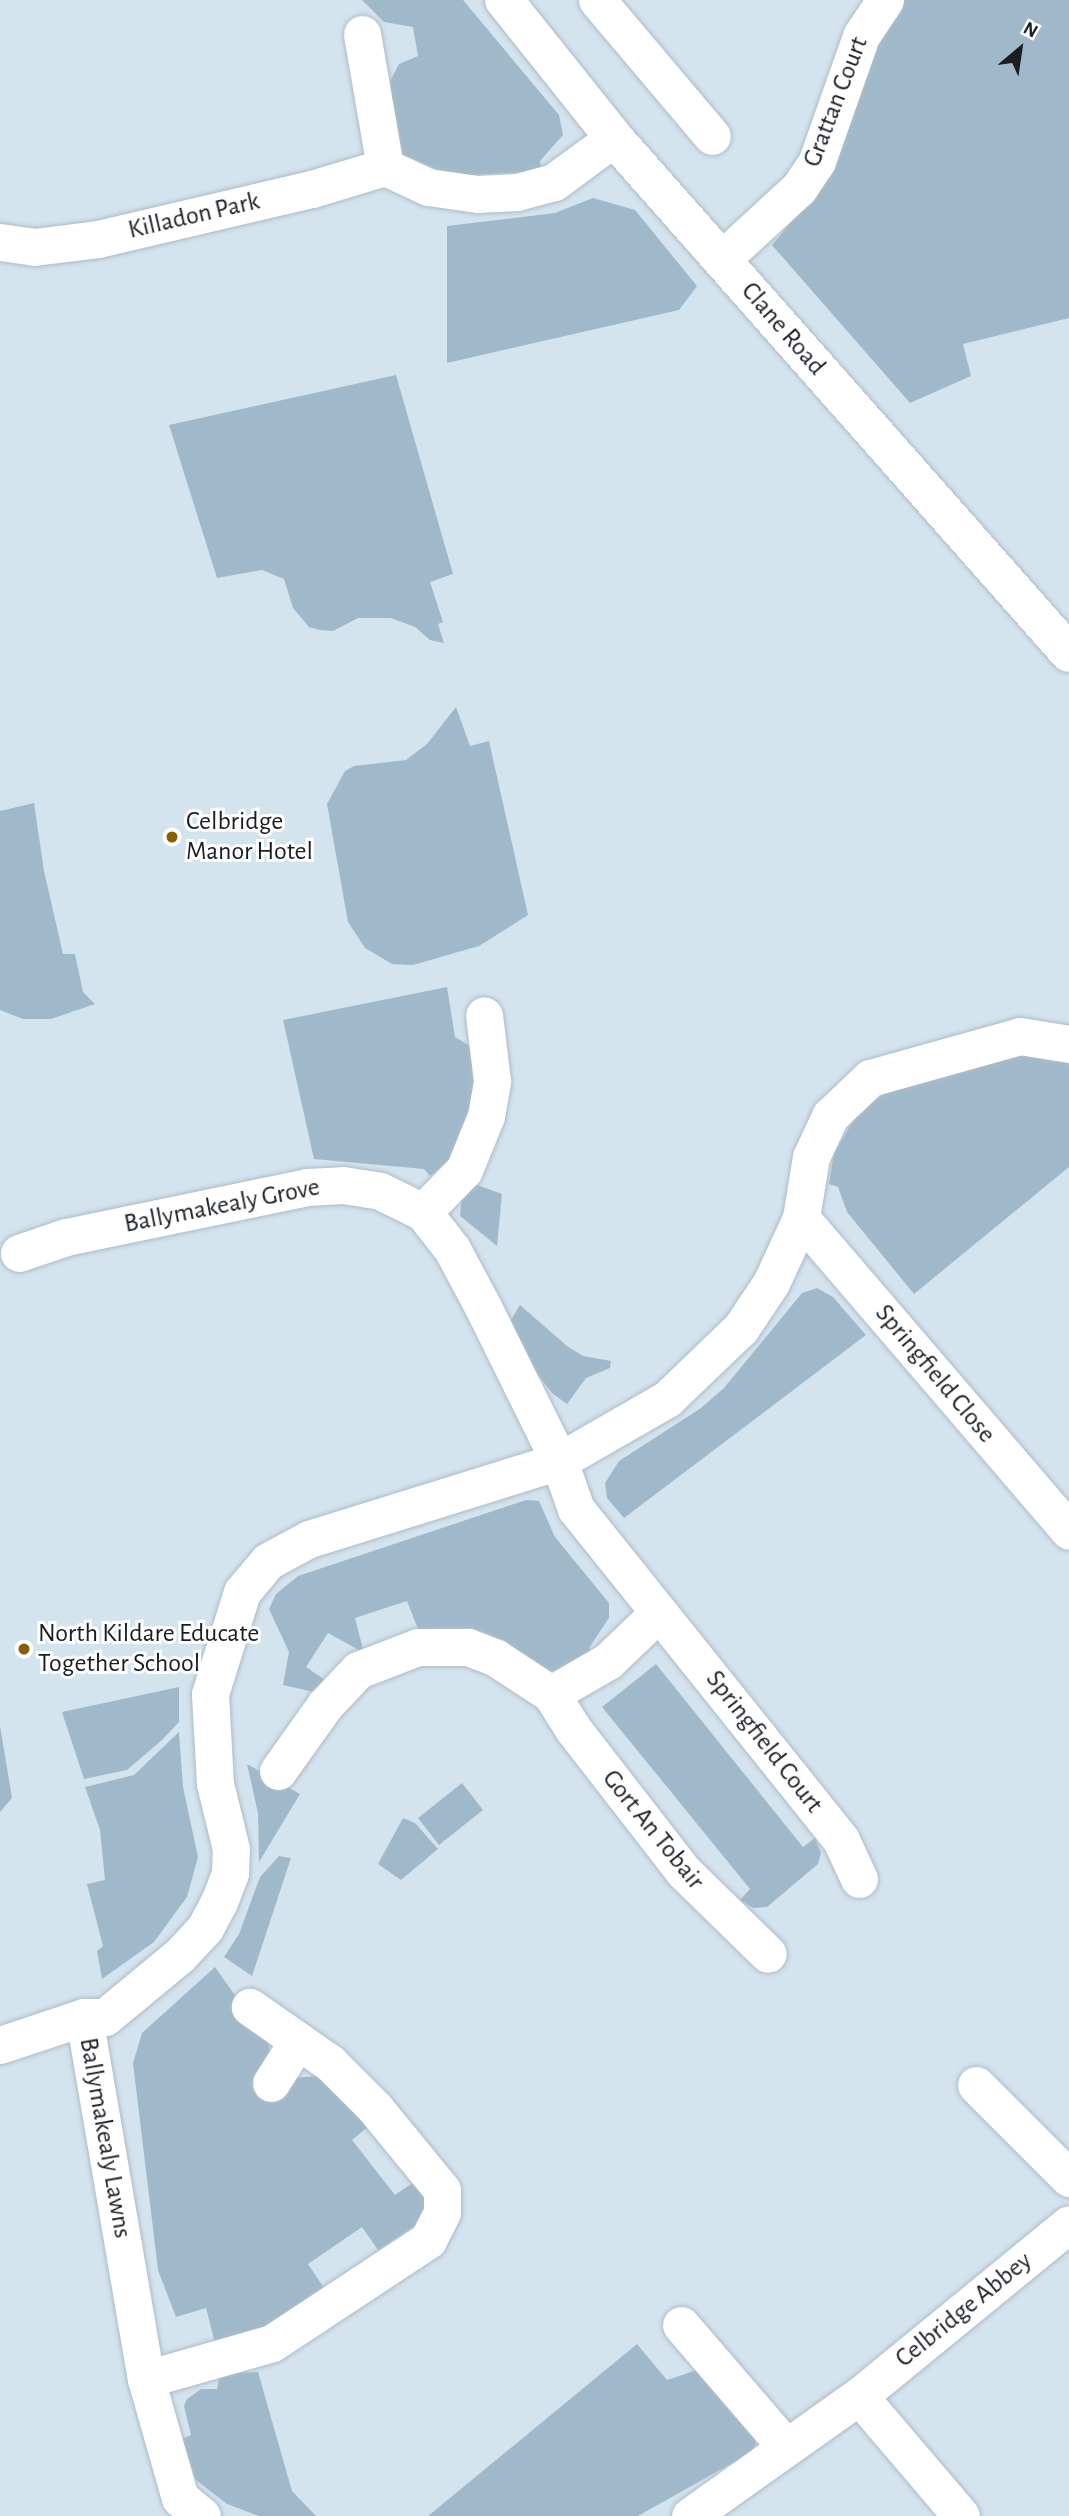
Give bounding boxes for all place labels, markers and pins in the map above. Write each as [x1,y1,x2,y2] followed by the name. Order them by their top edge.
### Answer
[186,806,313,868] place label: Celbridge Manor Hotel
[164,829,180,845] marker: Celbridge Manor Hotel
[38,1618,259,1680] place label: North Kildare Educate Together School
[16,1641,32,1657] marker: North Kildare Educate Together School

